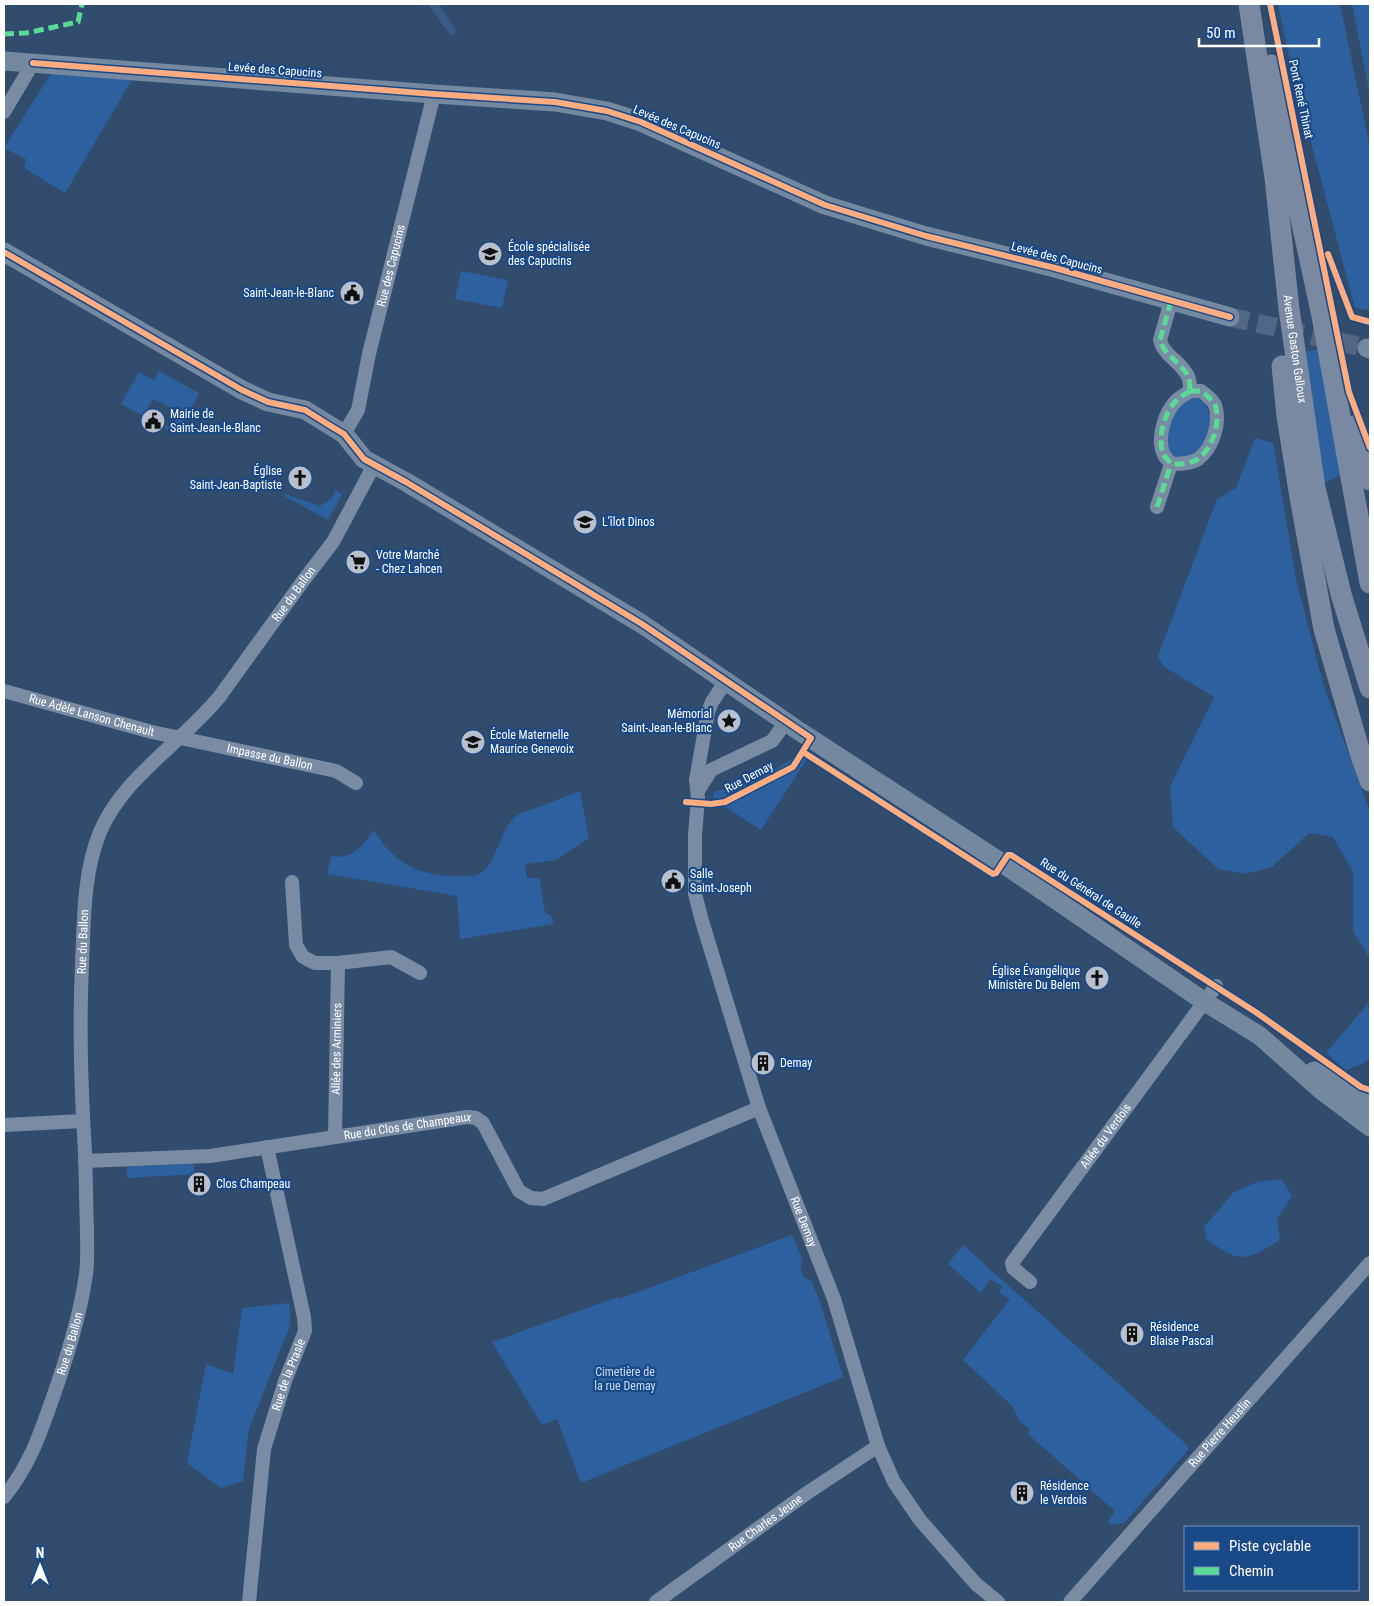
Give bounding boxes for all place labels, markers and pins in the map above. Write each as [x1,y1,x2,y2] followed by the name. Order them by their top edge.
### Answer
[508,239,590,268] place label: École spécialisée des Capucins
[477,241,503,267] school or university icon: École spécialisée des Capucins
[339,280,365,306] public building icon: Saint-Jean-le-Blanc
[243,286,334,300] place label: Saint-Jean-le-Blanc
[170,407,261,435] place label: Mairie de Saint-Jean-le-Blanc
[140,408,166,434] public building icon: Mairie de Saint-Jean-le-Blanc
[190,463,282,492] place label: Église Saint-Jean-Baptiste
[287,465,313,491] church icon: Église Saint-Jean-Baptiste
[572,509,598,535] school or university icon: L'îlot Dinos
[602,515,655,529] place label: L'îlot Dinos
[376,548,442,576] place label: Votre Marché - Chez Lahcen
[345,549,371,575] supermarket icon: Votre Marché - Chez Lahcen
[621,707,712,735] place label: Mémorial Saint-Jean-le-Blanc
[716,708,742,734] place icon: Mémorial Saint-Jean-le-Blanc
[490,727,574,756] place label: École Maternelle Maurice Genevoix
[460,729,486,755] school or university icon: École Maternelle Maurice Genevoix
[690,867,752,895] place label: Salle Saint-Joseph
[660,868,686,894] public building icon: Salle Saint-Joseph
[988,963,1080,992] place label: Église Évangélique Ministère Du Belem
[1084,965,1110,991] church icon: Église Évangélique Ministère Du Belem
[750,1050,776,1076] building icon: Demay
[780,1056,812,1070] place label: Demay
[186,1171,212,1197] building icon: Clos Champeau
[216,1177,290,1191] place label: Clos Champeau
[1150,1320,1214,1348] place label: Résidence Blaise Pascal
[1119,1321,1145,1347] building icon: Résidence Blaise Pascal
[1040,1479,1089,1507] place label: Résidence le Verdois
[1009,1480,1035,1506] building icon: Résidence le Verdois

